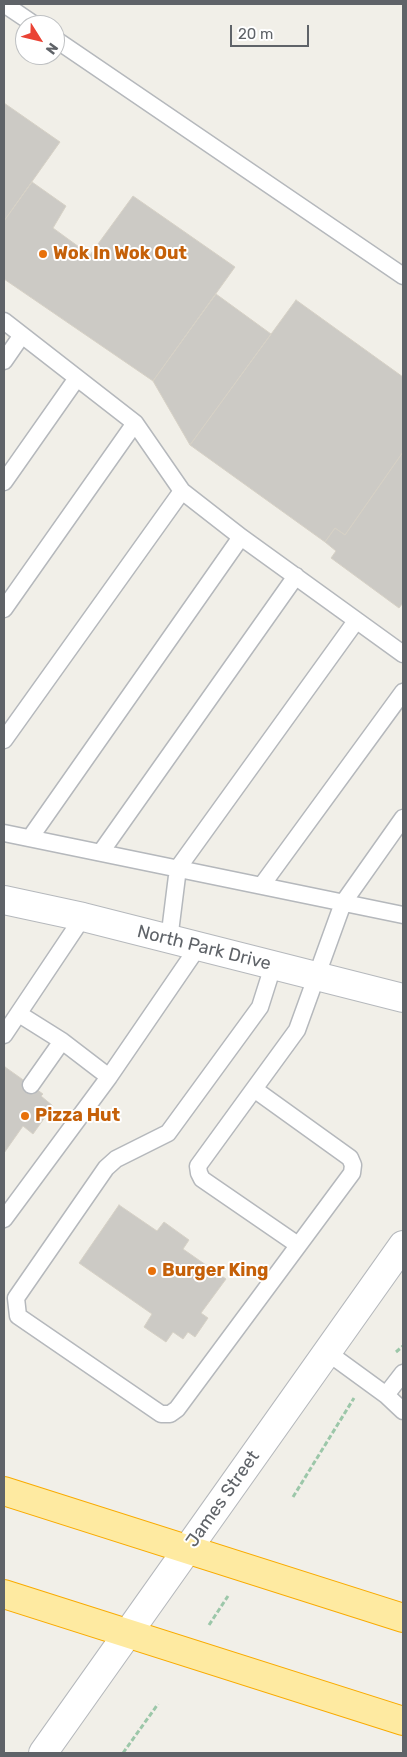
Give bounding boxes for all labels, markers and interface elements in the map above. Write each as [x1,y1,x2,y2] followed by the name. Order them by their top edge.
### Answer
[15,15,65,65] north arrow
[232,15,311,47] scale bar
[238,25,273,43] text: 20 m
[42,39,62,58] text: N
[53,243,187,265] place label: Wok In Wok Out
[37,248,49,260] marker: Wok In Wok Out
[135,921,273,975] street label: North Park Drive
[35,1105,120,1127] place label: Pizza Hut
[19,1110,31,1122] marker: Pizza Hut
[162,1260,268,1282] place label: Burger King
[146,1265,158,1277] marker: Burger King
[182,1447,264,1551] street label: James Street

